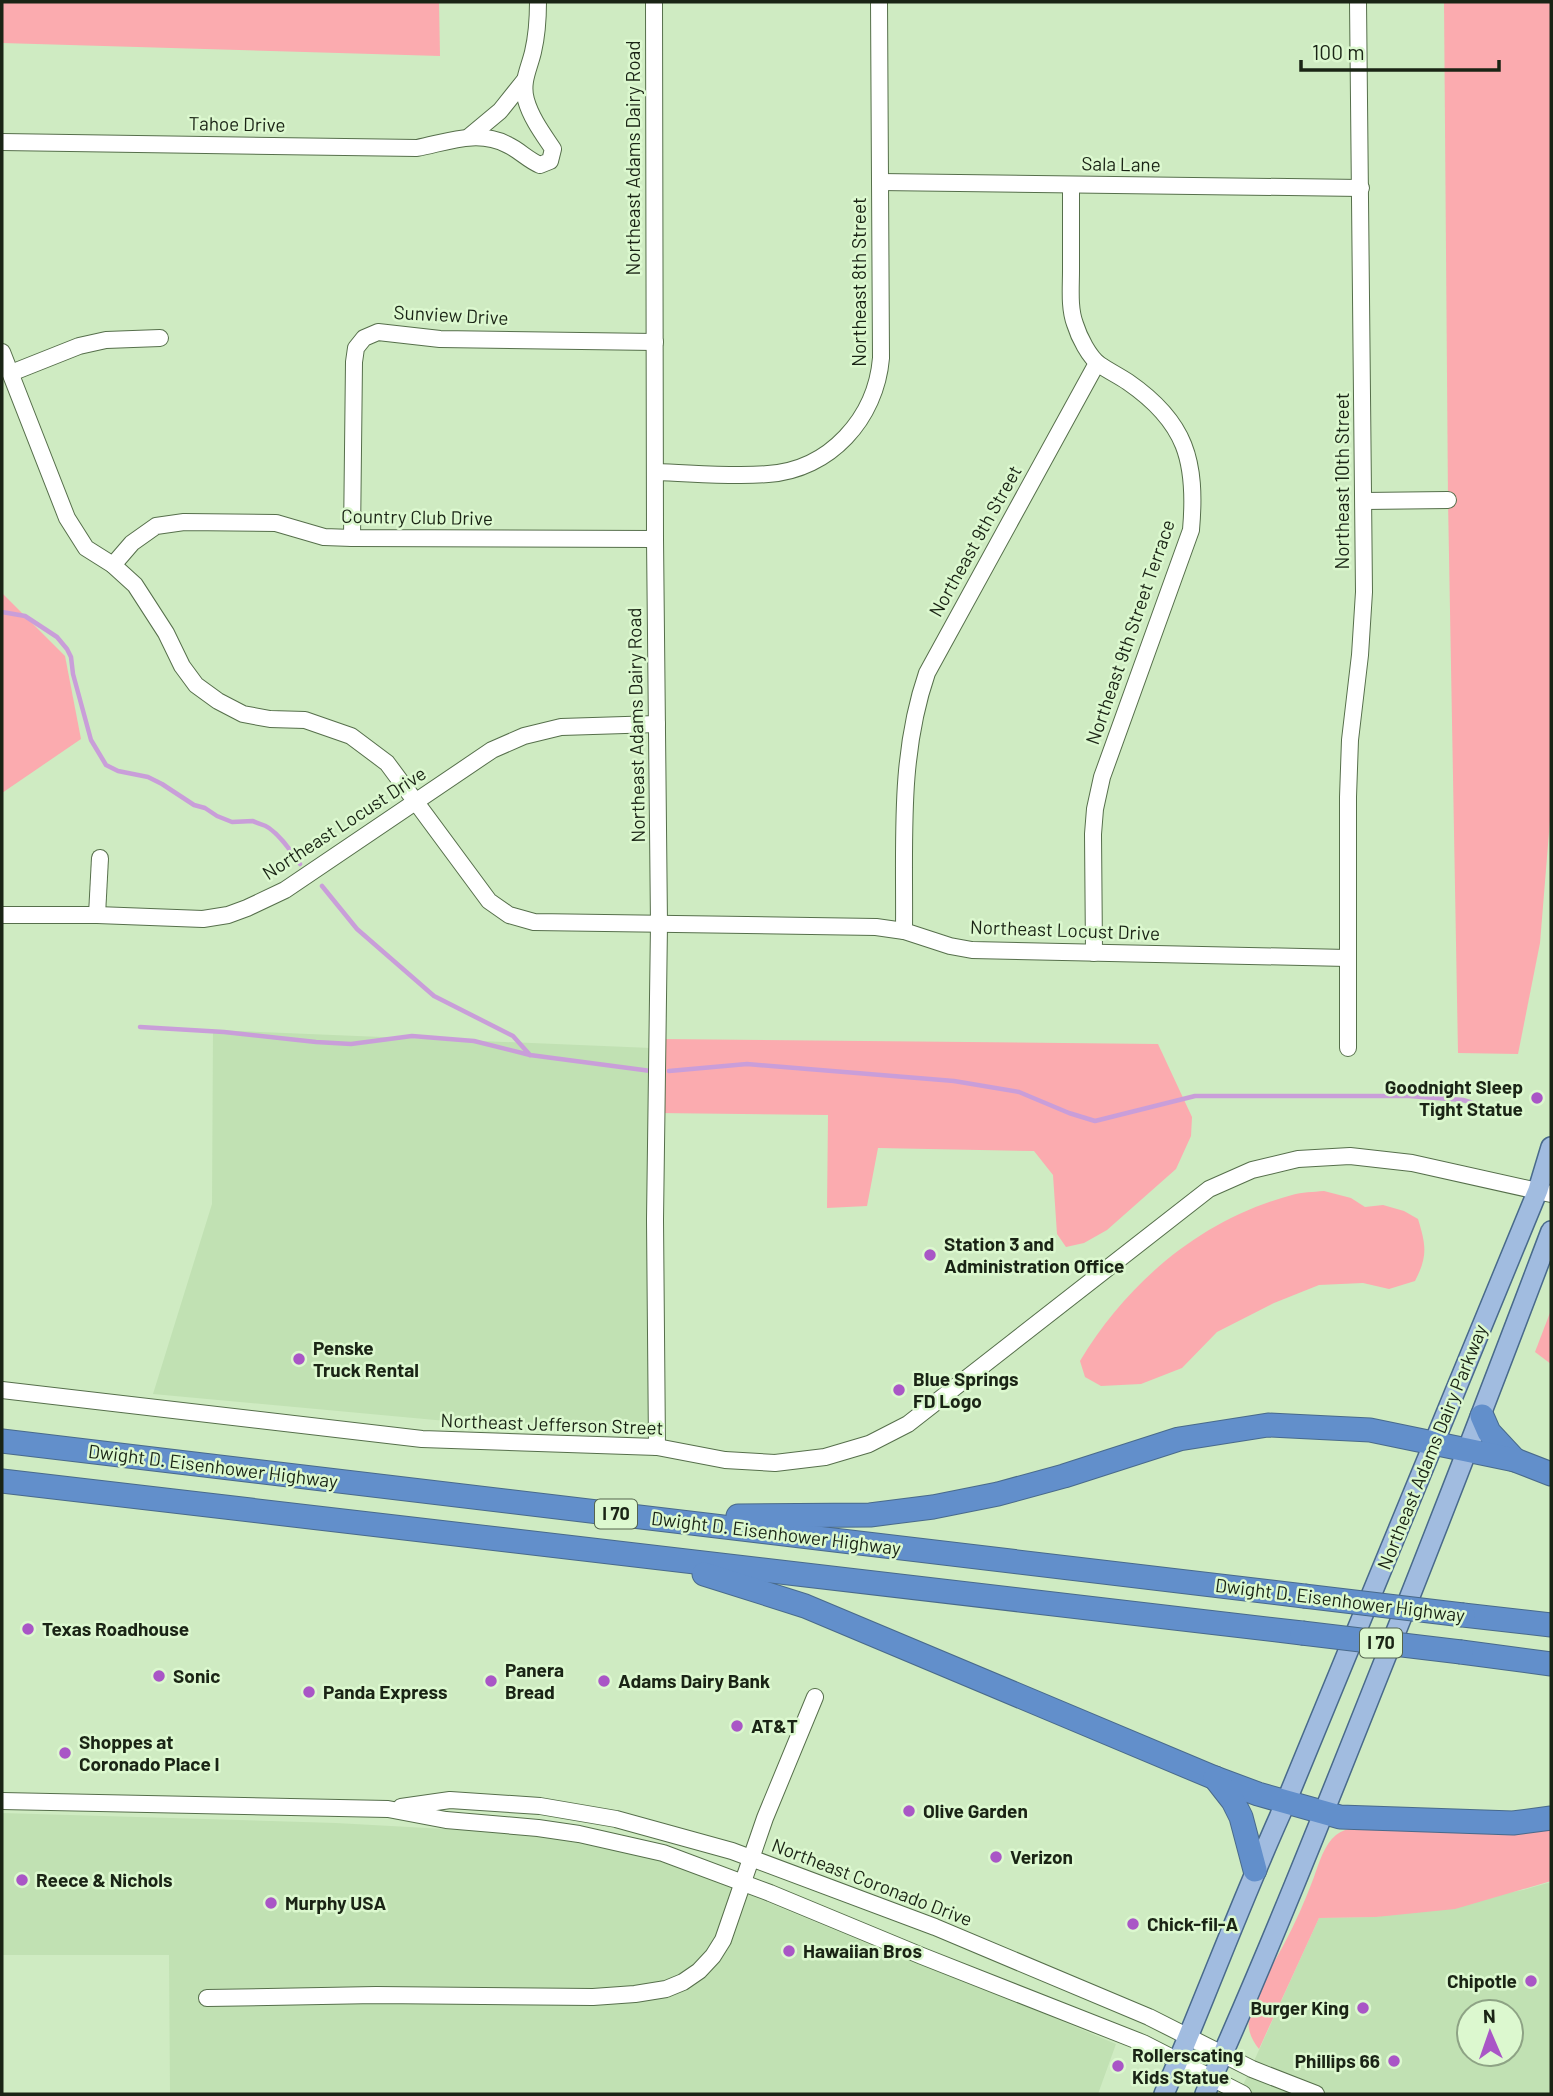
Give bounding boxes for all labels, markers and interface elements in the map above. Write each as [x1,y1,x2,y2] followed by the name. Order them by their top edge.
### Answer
[1301,28,1499,72] scale bar
[1312,39,1365,64] text: 100 m
[621,40,644,276] street label: Northeast Adams Dairy Road
[188,111,286,136] street label: Tahoe Drive
[1081,151,1161,176] street label: Sala Lane
[847,197,870,367] street label: Northeast 8th Street
[393,300,509,329] street label: Sunview Drive
[1330,392,1353,570] street label: Northeast 10th Street
[923,461,1026,621] street label: Northeast 9th Street
[341,504,493,529] street label: Country Club Drive
[1080,516,1179,747] street label: Northeast 9th Street Terrace
[622,607,649,843] street label: Northeast Adams Dairy Road
[258,761,430,884] street label: Northeast Locust Drive
[969,915,1161,944] street label: Northeast Locust Drive
[1385,1075,1523,1120] place label: Goodnight Sleep Tight Statue
[1529,1090,1545,1106] marker: Goodnight Sleep Tight Statue
[944,1232,1124,1277] place label: Station 3 and Administration Office
[922,1247,938,1263] marker: Station 3 and Administration Office
[1372,1321,1491,1573] street label: Northeast Adams Dairy Parkway
[313,1336,419,1381] place label: Penske Truck Rental
[291,1351,307,1367] marker: Penske Truck Rental
[913,1367,1019,1412] place label: Blue Springs FD Logo
[891,1382,907,1398] marker: Blue Springs FD Logo
[440,1408,664,1439] street label: Northeast Jefferson Street
[87,1439,339,1492] street label: Dwight D. Eisenhower Highway
[595,1499,637,1528] road number: I 70
[650,1506,902,1559] street label: Dwight D. Eisenhower Highway
[1214,1573,1466,1626] street label: Dwight D. Eisenhower Highway
[42,1617,189,1640] place label: Texas Roadhouse
[20,1621,36,1637] marker: Texas Roadhouse
[1360,1628,1402,1658] road number: I 70
[505,1658,564,1703] place label: Panera Bread
[173,1664,220,1687] place label: Sonic
[151,1668,167,1684] marker: Sonic
[618,1669,770,1692] place label: Adams Dairy Bank
[483,1673,499,1689] marker: Panera Bread
[596,1673,612,1689] marker: Adams Dairy Bank
[323,1680,448,1703] place label: Panda Express
[301,1684,317,1700] marker: Panda Express
[751,1714,798,1737] place label: AT&T
[729,1718,745,1734] marker: AT&T
[79,1730,220,1775] place label: Shoppes at Coronado Place I
[57,1745,73,1761] marker: Shoppes at Coronado Place I
[923,1799,1028,1822] place label: Olive Garden
[901,1803,917,1819] marker: Olive Garden
[769,1833,976,1930] street label: Northeast Coronado Drive
[1010,1845,1073,1868] place label: Verizon
[988,1849,1004,1865] marker: Verizon
[36,1868,173,1891] place label: Reece & Nichols
[14,1872,30,1888] marker: Reece & Nichols
[285,1891,387,1914] place label: Murphy USA
[263,1895,279,1911] marker: Murphy USA
[1147,1912,1239,1935] place label: Chick-fil-A
[1125,1916,1141,1932] marker: Chick-fil-A
[803,1939,922,1962] place label: Hawaiian Bros
[781,1943,797,1959] marker: Hawaiian Bros
[1447,1969,1517,1992] place label: Chipotle
[1523,1973,1539,1989] marker: Chipotle
[1250,1996,1349,2019] place label: Burger King
[1455,1998,1525,2068] north arrow
[1355,2000,1371,2016] marker: Burger King
[1483,2004,1496,2027] text: N
[1132,2043,1243,2088] place label: Rollerscating Kids Statue
[1295,2049,1380,2072] place label: Phillips 66
[1386,2053,1402,2069] marker: Phillips 66
[1110,2058,1126,2074] marker: Rollerscating Kids Statue

